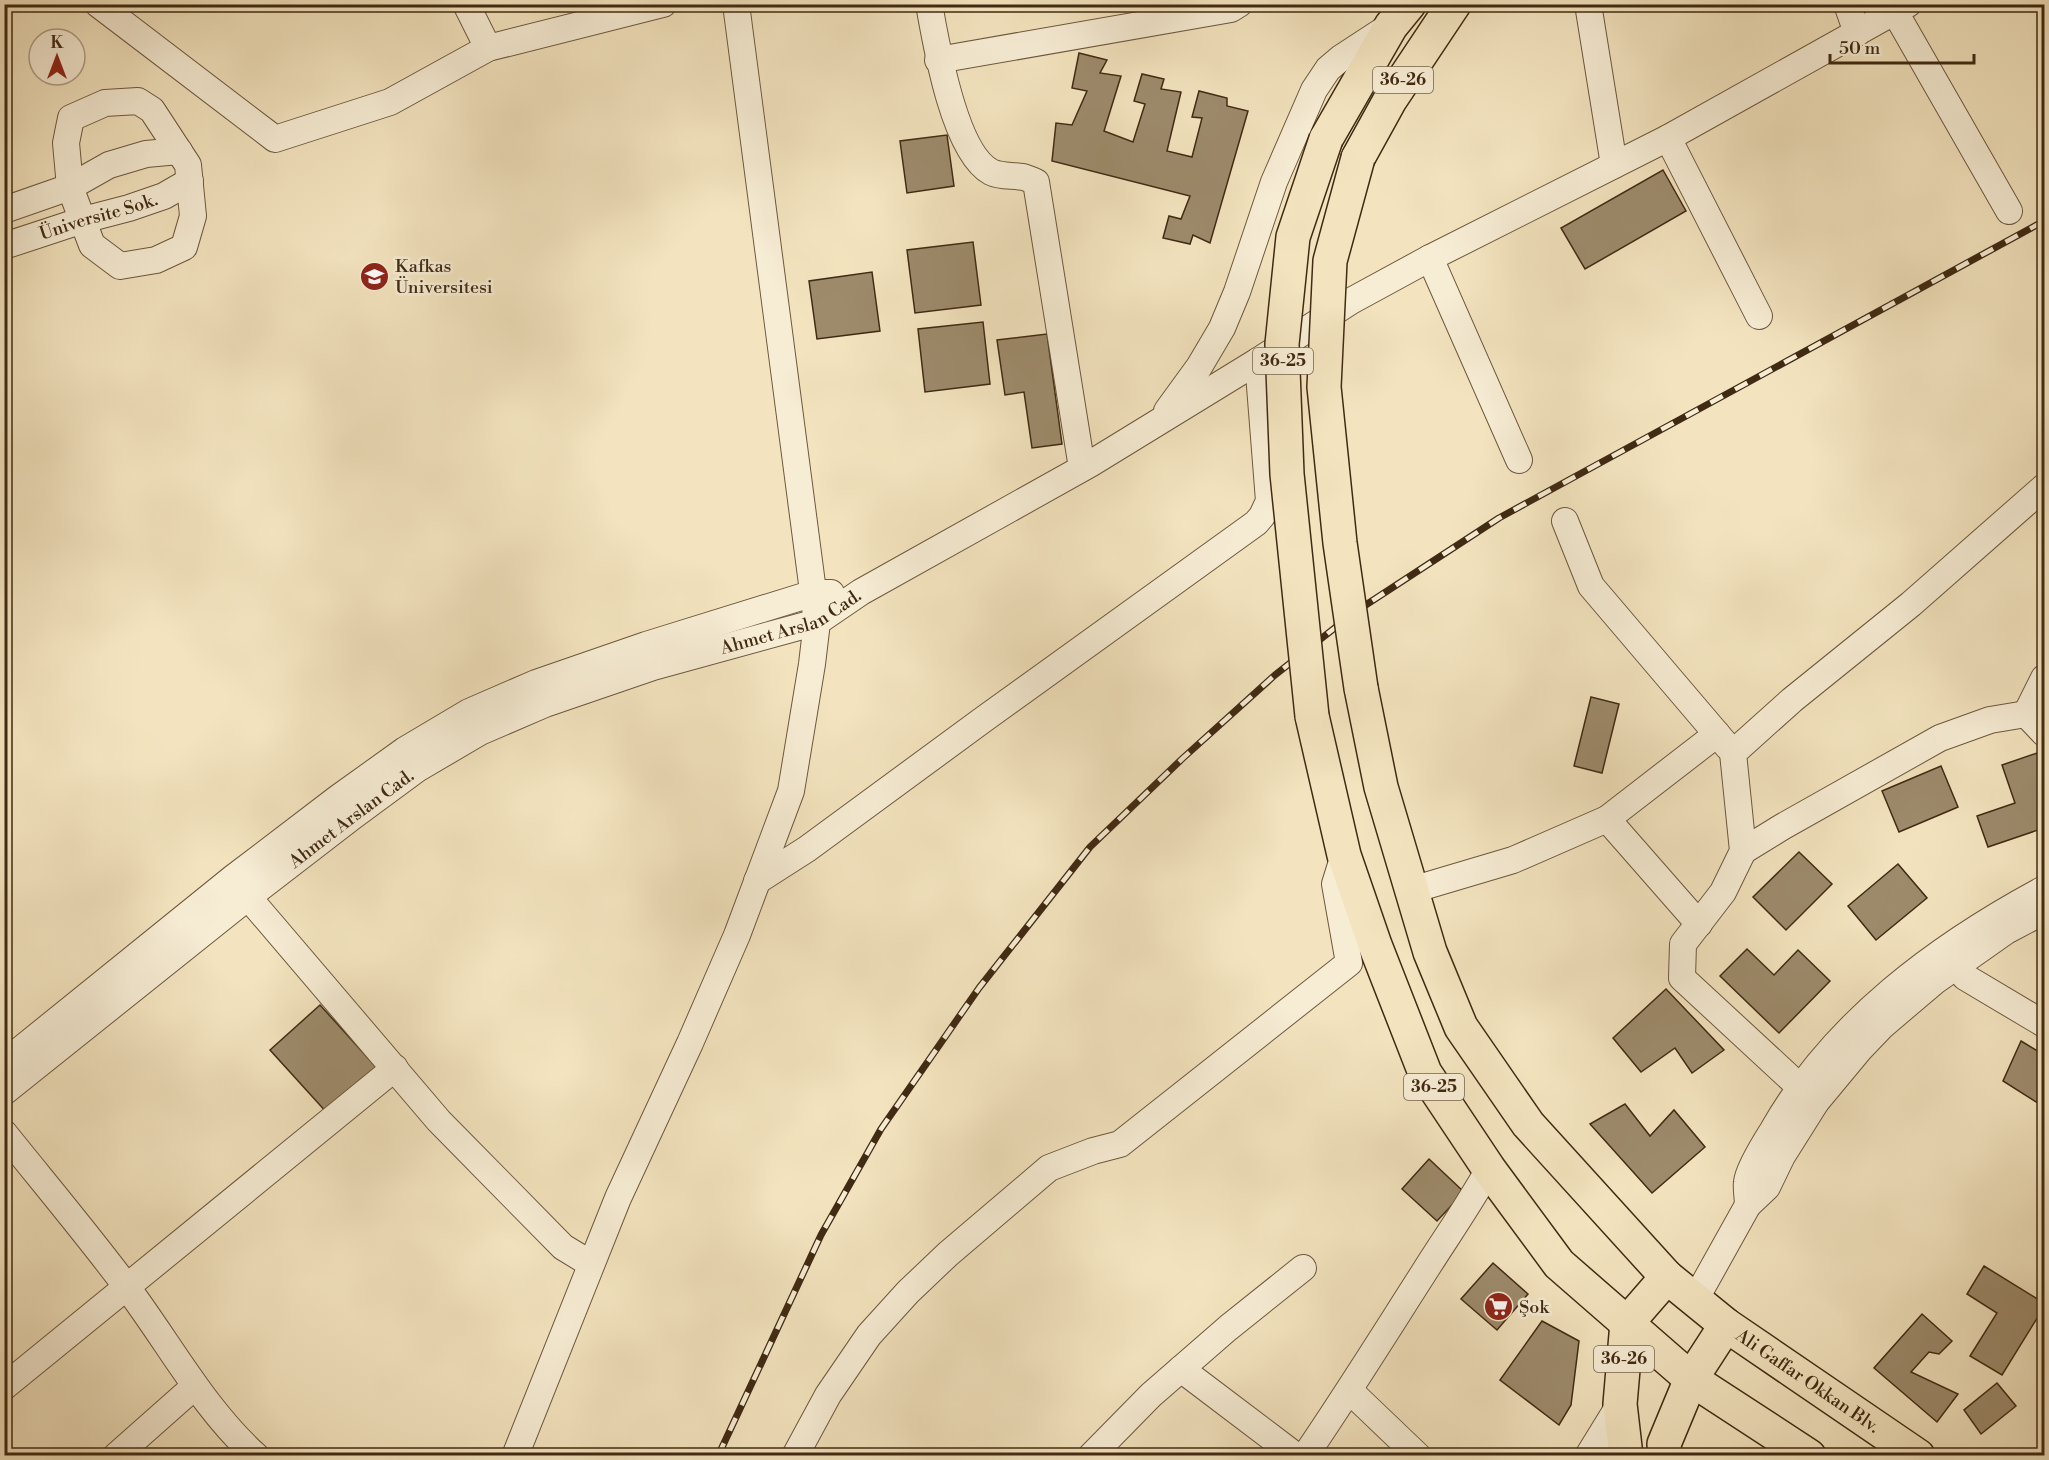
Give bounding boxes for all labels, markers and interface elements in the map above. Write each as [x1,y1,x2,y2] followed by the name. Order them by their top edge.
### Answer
[27,27,87,87] north arrow
[1830,27,1974,65] scale bar
[51,33,65,53] text: K
[1839,37,1881,60] text: 50 m
[1373,67,1433,93] road number: 36-26
[36,188,161,245] street label: Üniversite Sok.
[395,255,493,299] place label: Kafkas Üniversitesi
[358,260,390,292] school or university icon: Kafkas Üniversitesi
[1253,348,1313,374] road number: 36-25
[717,584,866,660] street label: Ahmet Arslan Cad.
[283,764,418,874] street label: Ahmet Arslan Cad.
[1404,1074,1464,1100] road number: 36-25
[1482,1291,1514,1323] supermarket icon: Şok
[1519,1296,1550,1319] place label: Şok
[1730,1323,1884,1438] street label: Ali Gaffar Okkan Blv.
[1594,1346,1654,1372] road number: 36-26

